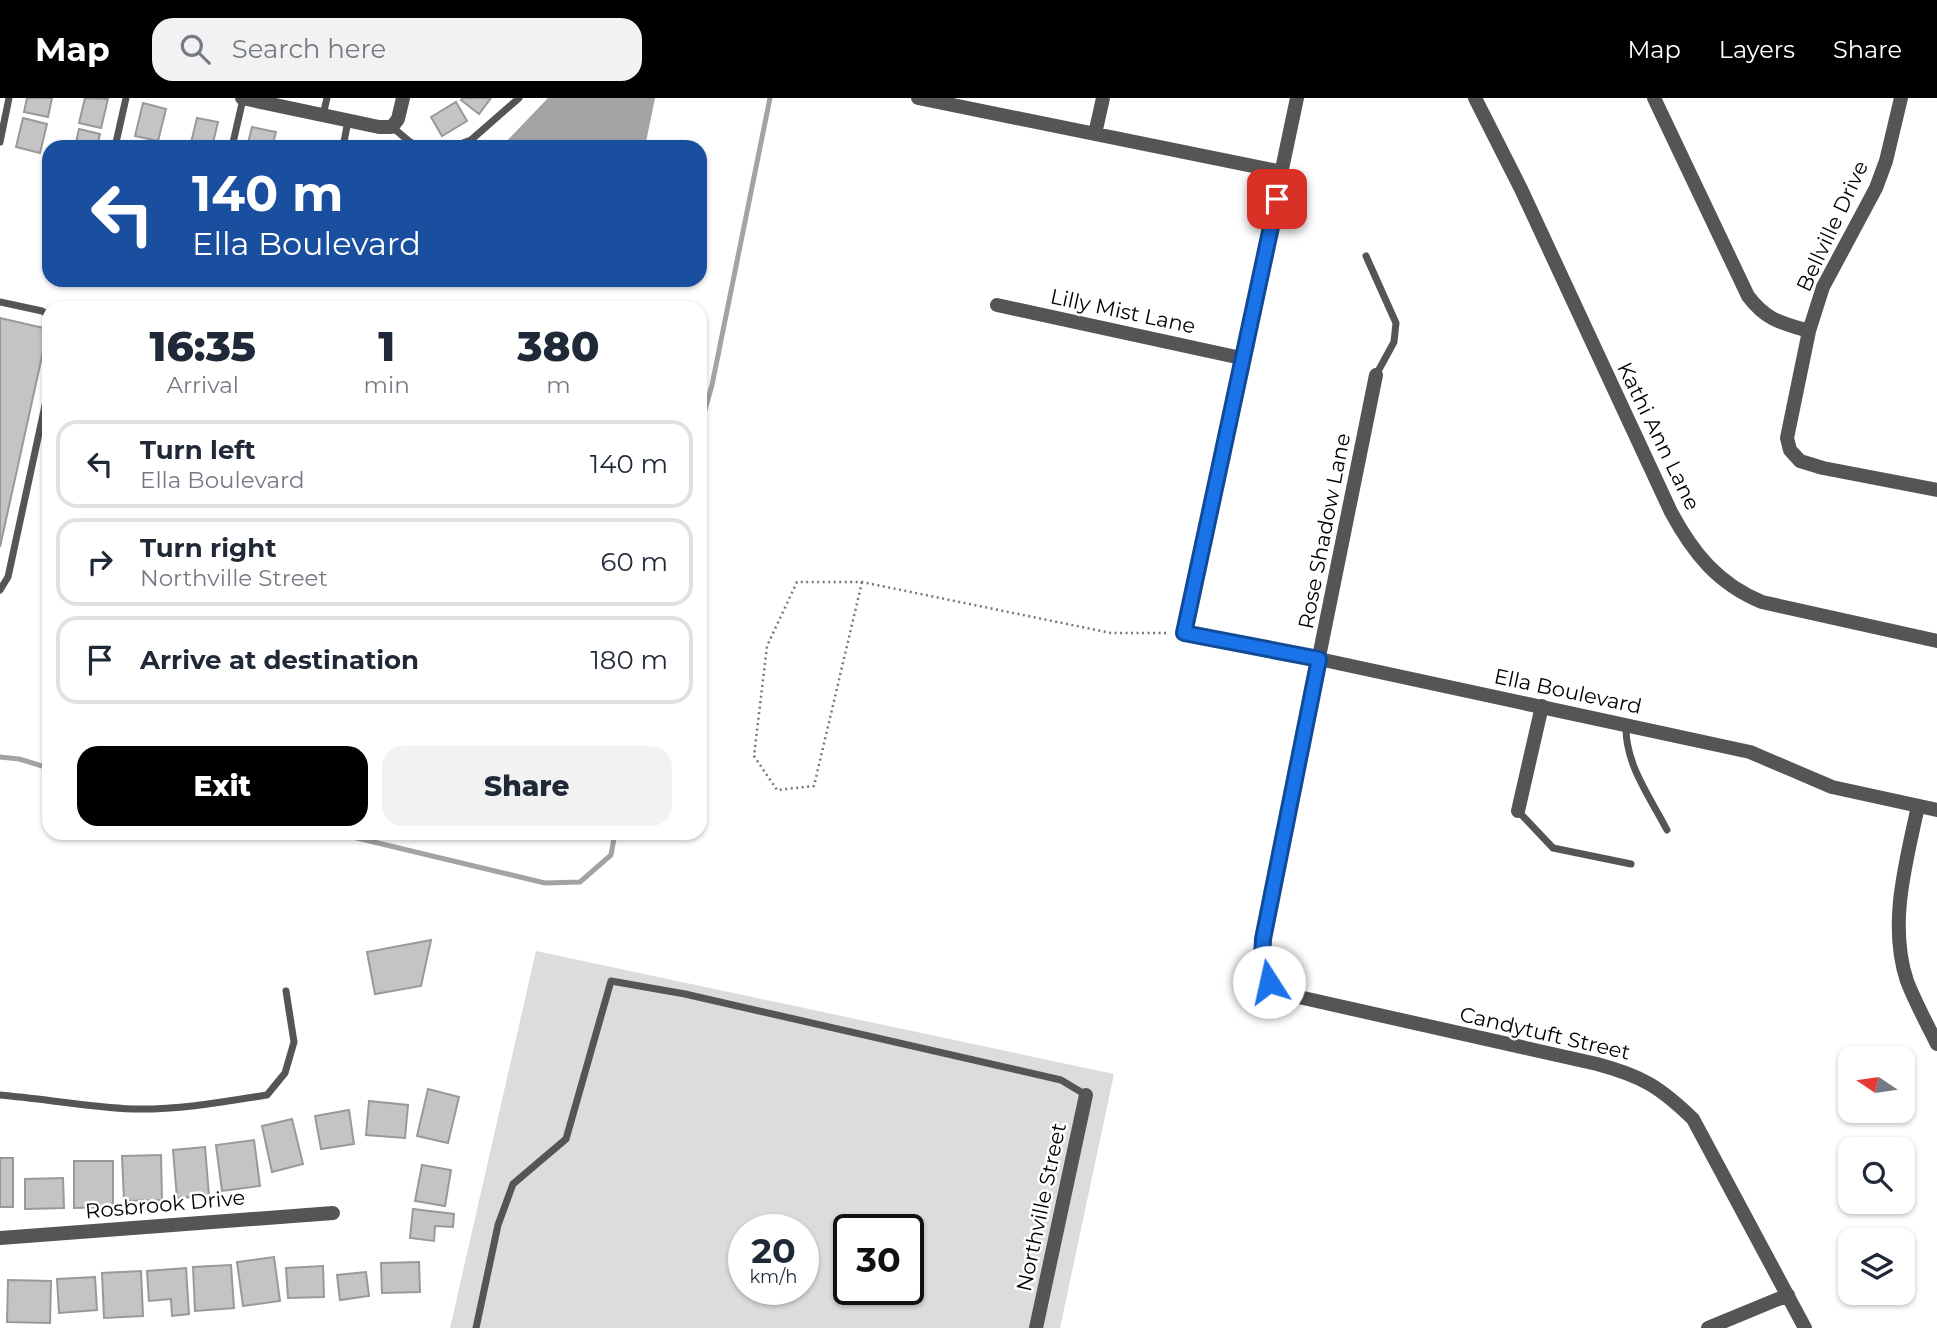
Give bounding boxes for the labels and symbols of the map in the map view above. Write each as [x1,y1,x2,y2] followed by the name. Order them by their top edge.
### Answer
[1791,157,1873,295] street label: Bellville Drive
[1247,169,1307,229] pin
[1048,283,1198,339] street label: Lilly Mist Lane
[1612,358,1706,514] street label: Kathi Ann Lane
[1293,431,1355,631] street label: Rose Shadow Lane
[1492,663,1644,719] street label: Ella Boulevard
[1232,945,1306,1019] position arrow
[1457,1001,1633,1065] street label: Candytuft Street
[1838,1046,1914,1124] north arrow
[1011,1121,1071,1293] street label: Northville Street
[84,1185,246,1223] street label: Rosbrook Drive
[833,1214,924,1305] speed limit sign: 30

